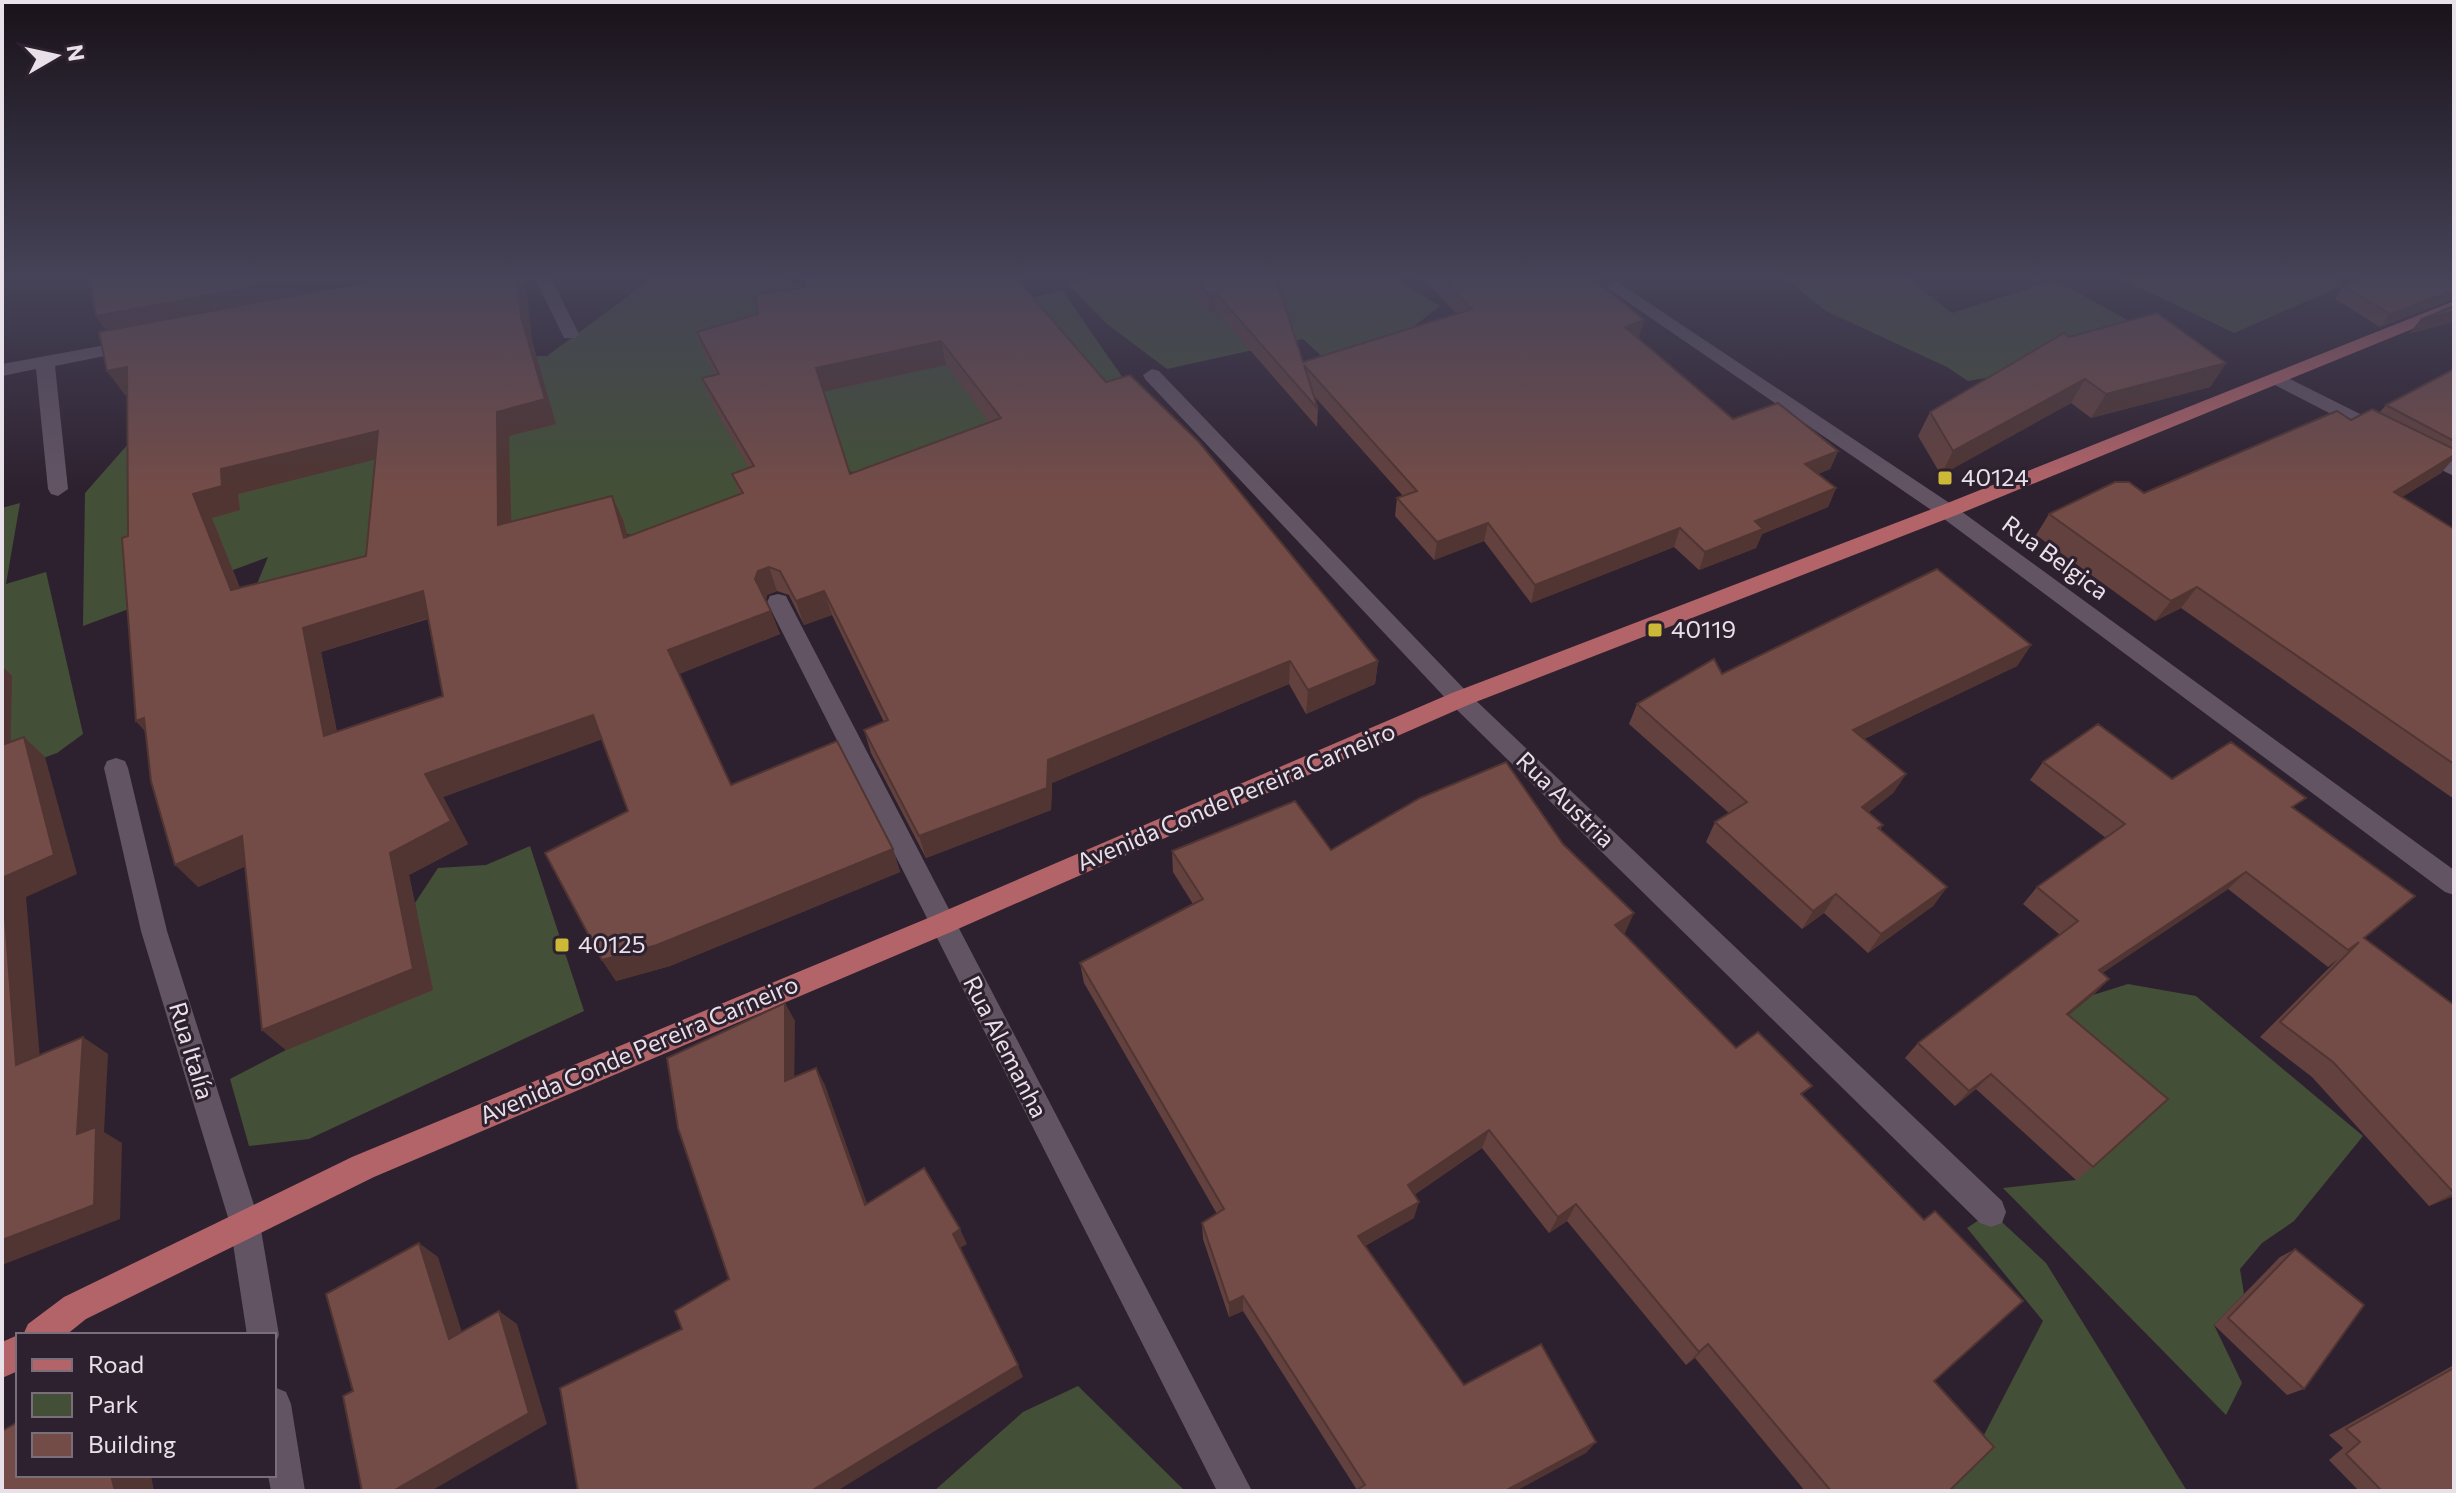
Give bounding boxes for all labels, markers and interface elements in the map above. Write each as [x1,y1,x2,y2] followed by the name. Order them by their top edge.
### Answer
[16,16,96,96] north arrow
[62,43,91,63] text: N
[1961,462,2029,491] place label: 40124
[1936,469,1954,487] marker: 40124
[1997,509,2115,605] street label: Rua Belgica
[1671,614,1736,643] place label: 40119
[1646,621,1664,639] marker: 40119
[1072,715,1399,876] street label: Avenida Conde Pereira Carneiro
[1511,745,1621,853] street label: Rua Austria
[578,929,645,958] place label: 40125
[553,936,571,954] marker: 40125
[475,968,802,1129] street label: Avenida Conde Pereira Carneiro
[958,971,1055,1122] street label: Rua Alemanha
[164,998,221,1103] street label: Rua Italía
[16,1333,276,1477] legend
[88,1349,144,1378] text: Road
[88,1389,138,1418] text: Park
[88,1429,176,1458] text: Building

